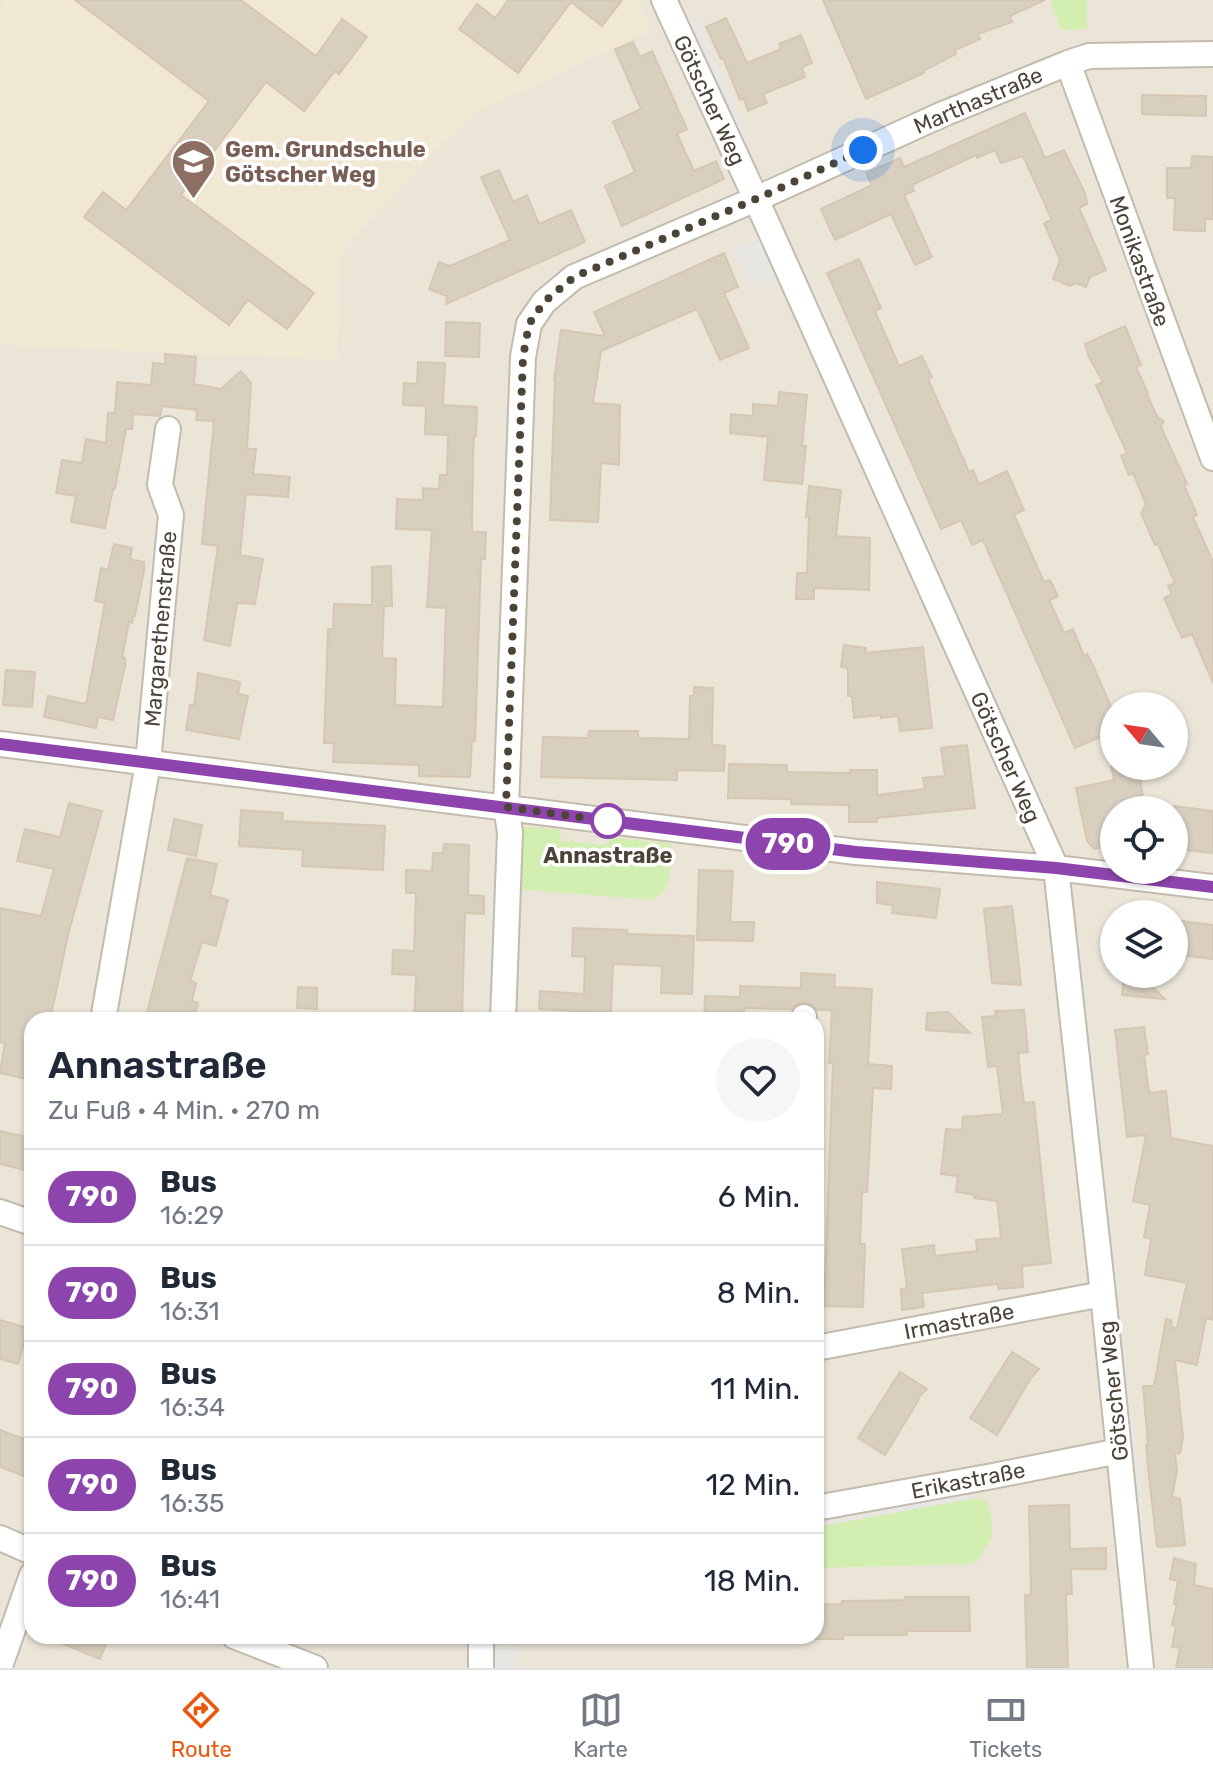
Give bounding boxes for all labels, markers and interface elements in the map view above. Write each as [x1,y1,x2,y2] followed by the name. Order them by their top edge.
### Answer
[668,31,752,170] street label: Götscher Weg
[910,61,1047,140] street label: Marthastraße
[843,130,883,170] your location
[225,136,426,188] place label: Gem. Grundschule Götscher Weg
[170,138,218,201] school or university icon: Gem. Grundschule Götscher Weg
[1103,192,1176,330] street label: Monikastraße
[138,530,183,728] street label: Margarethenstraße
[965,687,1046,827] street label: Götscher Weg
[1100,692,1188,780] north arrow
[1100,692,1188,988] map controls
[1100,796,1188,884] button: locate
[591,804,625,838] marker: Annastraße
[742,818,834,870] line badge: 790
[761,827,815,860] text: 790
[543,842,673,869] place label: Annastraße
[1100,900,1188,988] button: layers
[716,1038,800,1122] button: heart
[48,1042,267,1088] text: Annastraße
[48,1095,320,1126] text: Zu Fuß · 4 Min. · 270 m
[160,1164,217,1200] text: Bus
[718,1179,800,1215] text: 6 Min.
[65,1180,119,1213] text: 790
[160,1200,224,1231] text: 16:29
[160,1260,217,1296] text: Bus
[717,1275,800,1311] text: 8 Min.
[65,1276,119,1309] text: 790
[160,1296,220,1327] text: 16:31
[902,1298,1016,1345] street label: Irmastraße
[1093,1320,1134,1462] street label: Götscher Weg
[160,1356,217,1392] text: Bus
[710,1371,800,1407] text: 11 Min.
[65,1372,119,1405] text: 790
[160,1392,225,1423] text: 16:34
[160,1452,217,1488] text: Bus
[909,1456,1027,1505] street label: Erikastraße
[705,1467,800,1503] text: 12 Min.
[65,1468,119,1501] text: 790
[160,1488,225,1519] text: 16:35
[160,1548,217,1584] text: Bus
[704,1563,800,1599] text: 18 Min.
[65,1564,119,1597] text: 790
[160,1584,220,1615] text: 16:41
[171,1688,232,1763] tab: Route
[573,1688,628,1763] tab: Karte
[969,1688,1042,1763] tab: Tickets

